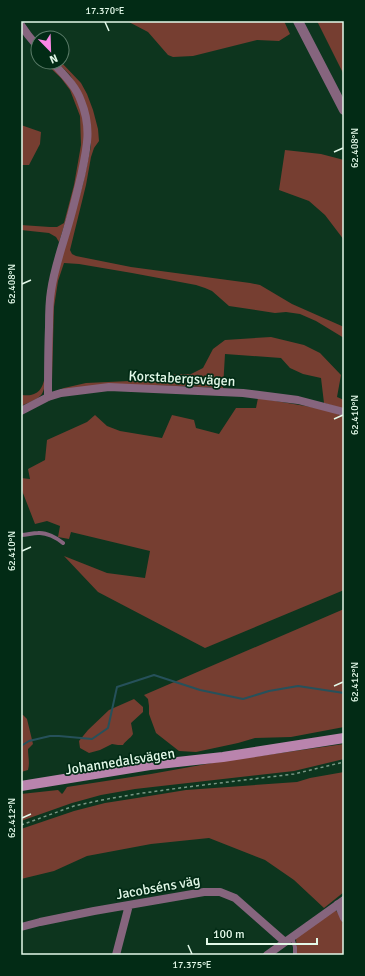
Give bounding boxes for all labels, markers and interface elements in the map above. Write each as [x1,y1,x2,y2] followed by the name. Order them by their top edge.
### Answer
[86,5,125,17] text: 17.370°E
[30,30,70,70] north arrow
[48,51,60,66] text: N
[349,128,361,168] text: 62.408°N
[6,264,18,304] text: 62.408°N
[128,367,236,390] street label: Korstabergsvägen
[349,395,361,435] text: 62.410°N
[6,531,18,571] text: 62.410°N
[349,662,361,702] text: 62.412°N
[64,744,176,779] street label: Johannedalsvägen
[6,798,18,838] text: 62.412°N
[115,872,201,903] street label: Jacobséns väg
[207,920,317,946] scale bar
[213,927,245,942] text: 100 m
[173,959,212,971] text: 17.375°E

